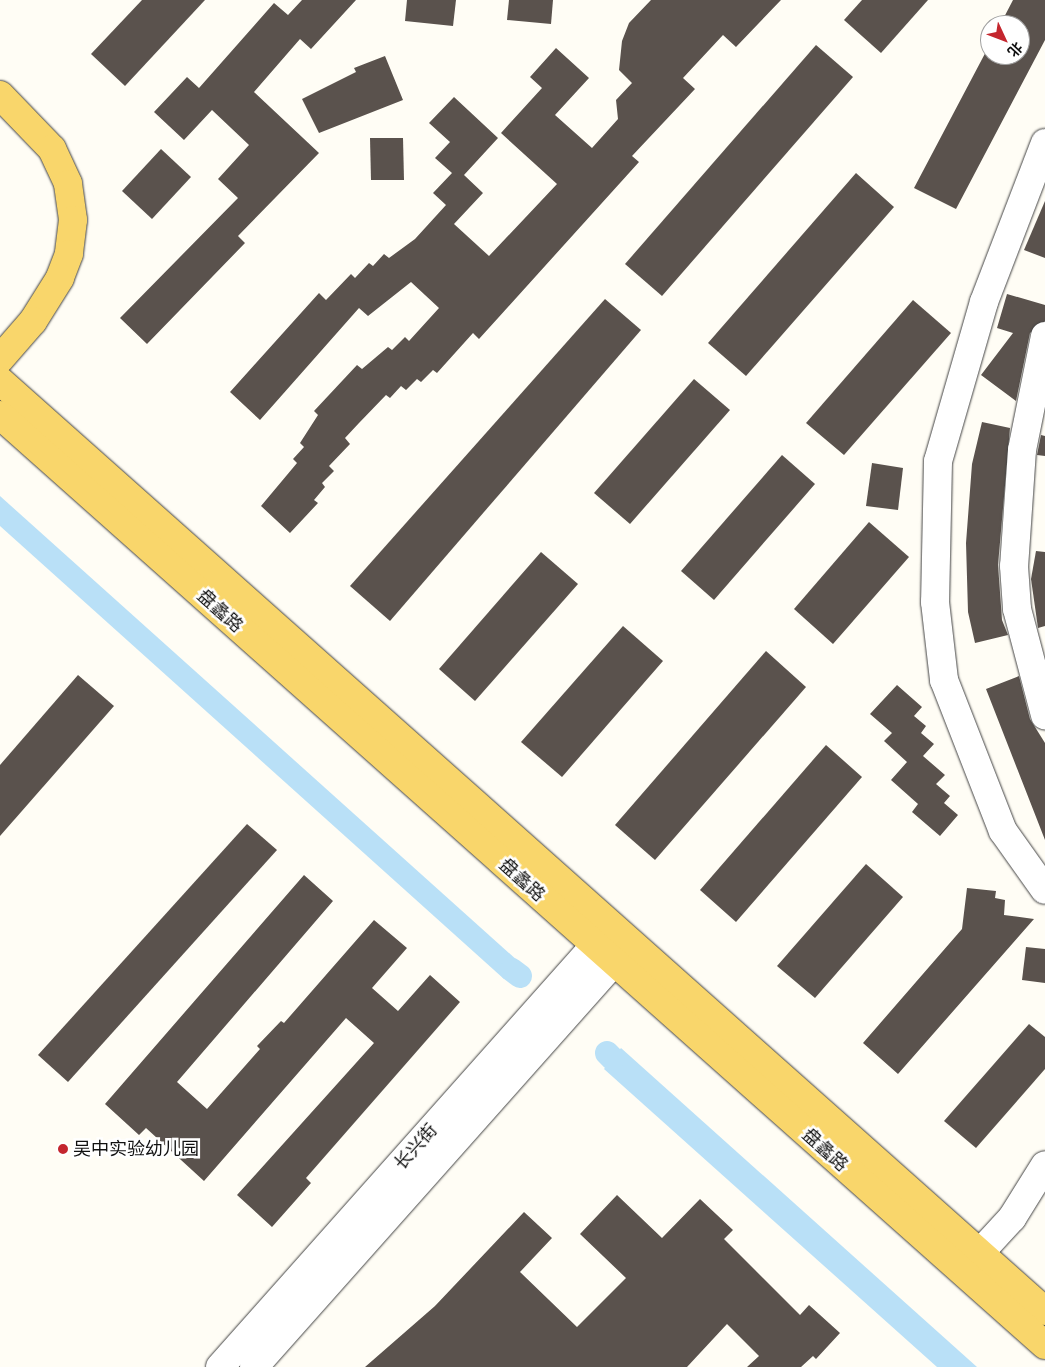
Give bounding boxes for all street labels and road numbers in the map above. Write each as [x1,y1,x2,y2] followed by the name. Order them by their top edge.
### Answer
[193,585,247,637] street label: 盘蠡路
[495,854,549,906] street label: 盘蠡路
[390,1120,442,1174] street label: 长兴街
[798,1124,852,1176] street label: 盘蠡路

